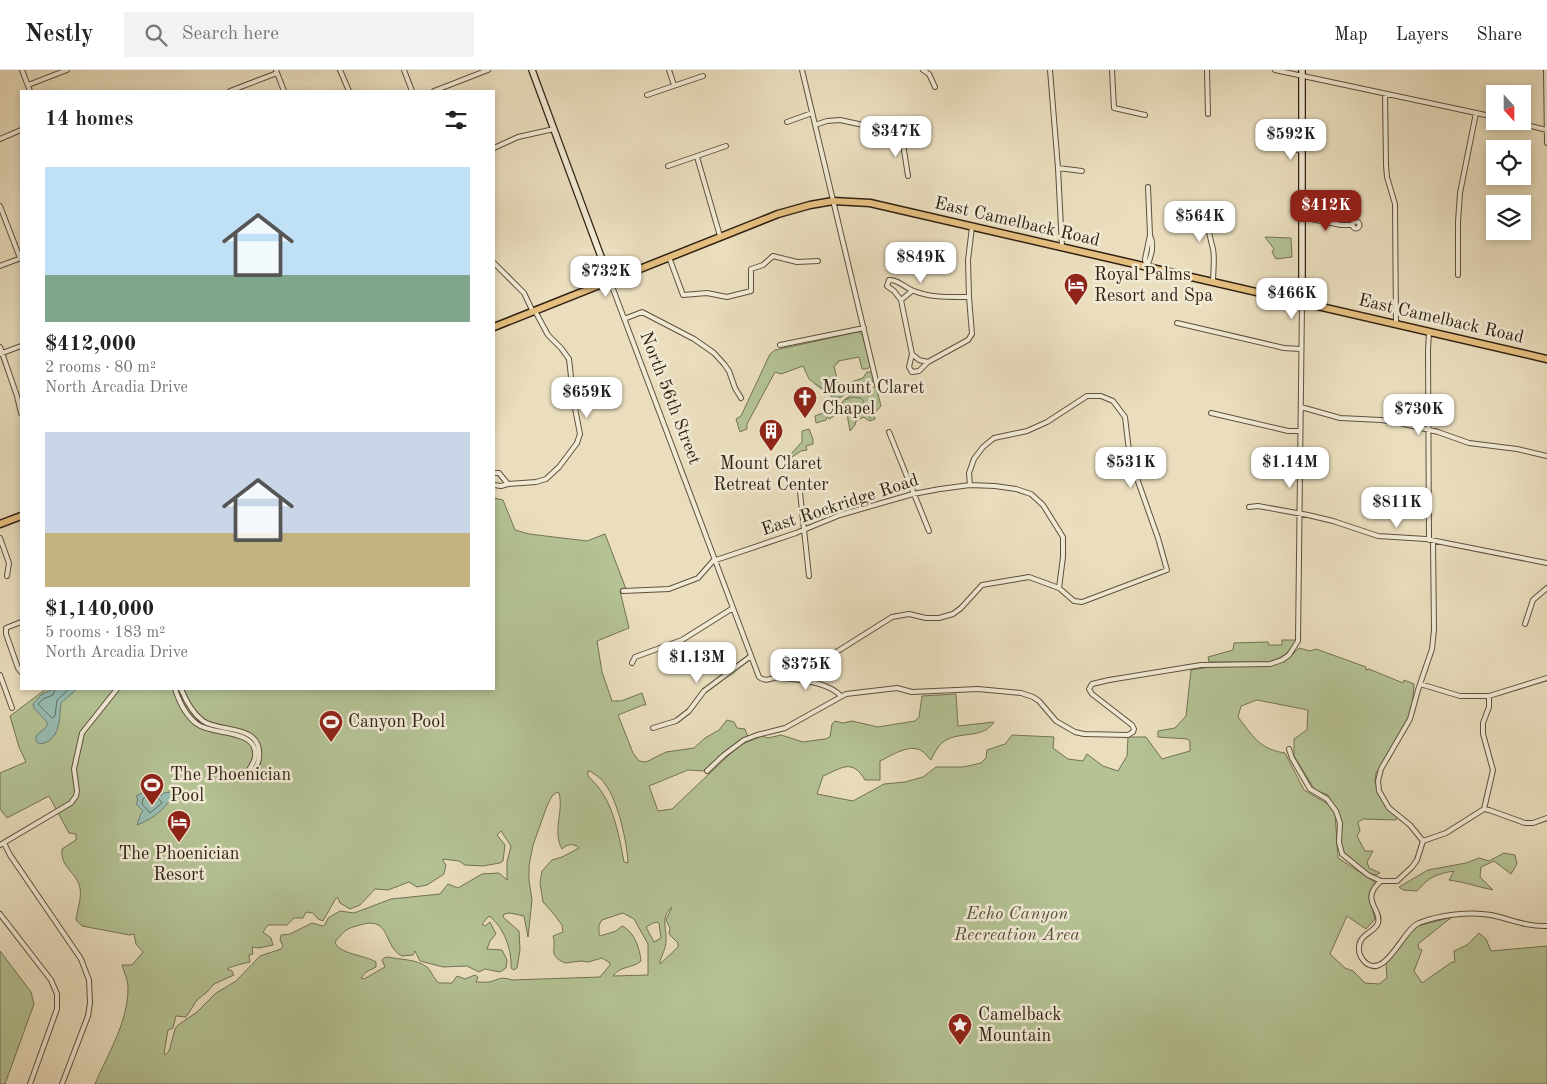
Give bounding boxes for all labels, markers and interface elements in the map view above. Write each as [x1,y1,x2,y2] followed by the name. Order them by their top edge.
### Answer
[124,12,474,57] search box
[142,21,170,49] icon: search
[25,23,94,47] text: Nestly
[182,25,279,44] text: Search here
[1334,26,1368,44] text: Map
[1396,26,1448,44] text: Layers
[1476,26,1522,44] text: Share
[1486,85,1531,130] north arrow
[1486,85,1531,240] map controls
[442,106,470,134] icon: filters
[45,109,133,130] text: 14 homes
[861,116,931,158] pin: $347K
[1256,118,1326,161] pin: $592K
[871,124,921,140] text: $347K
[1266,127,1316,143] text: $592K
[1486,140,1531,185] button: locate
[1291,190,1361,232] pin: $412K
[932,194,1102,250] street label: East Camelback Road
[1486,195,1531,240] button: layers
[1301,198,1351,214] text: $412K
[213,200,303,290] icon: home
[1165,200,1235,243] pin: $564K
[1175,209,1225,225] text: $564K
[886,242,956,284] pin: $849K
[896,250,946,266] text: $849K
[571,256,641,298] pin: $732K
[581,264,631,280] text: $732K
[1094,266,1213,305] place label: Royal Palms Resort and Spa
[1063,272,1089,306] hotel icon: Royal Palms Resort and Spa
[1257,278,1327,320] pin: $466K
[1267,286,1317,302] text: $466K
[1356,291,1526,347] street label: East Camelback Road
[636,329,704,467] street label: North 56th Street
[45,334,136,355] text: $412,000
[45,360,156,376] text: 2 rooms · 80 m²
[552,376,622,419] pin: $659K
[822,379,924,418] place label: Mount Claret Chapel
[45,380,188,396] text: North Arcadia Drive
[562,385,612,401] text: $659K
[792,385,818,419] church icon: Mount Claret Chapel
[1384,394,1454,436] pin: $730K
[1394,402,1444,418] text: $730K
[758,418,784,452] building icon: Mount Claret Retreat Center
[1096,446,1166,489] pin: $531K
[1249,446,1331,489] pin: $1.14M
[713,455,829,494] place label: Mount Claret Retreat Center
[1106,455,1156,471] text: $531K
[1262,455,1318,471] text: $1.14M
[213,465,303,555] icon: home
[759,471,921,539] street label: East Rockridge Road
[1362,486,1432,529] pin: $811K
[1372,495,1422,511] text: $811K
[45,599,154,620] text: $1,140,000
[45,625,165,641] text: 5 rooms · 183 m²
[656,642,738,684] pin: $1.13M
[45,645,188,661] text: North Arcadia Drive
[771,648,841,691] pin: $375K
[669,650,725,666] text: $1.13M
[781,657,831,673] text: $375K
[318,709,344,743] sports icon: Canyon Pool
[348,713,445,731] place label: Canyon Pool
[170,766,291,805] place label: The Phoenician Pool
[139,772,165,806] sports icon: The Phoenician Pool
[166,809,192,843] hotel icon: The Phoenician Resort
[118,845,240,884] place label: The Phoenician Resort
[953,905,1080,944] park label: Echo Canyon Recreation Area
[978,1006,1062,1045] place label: Camelback Mountain
[947,1012,973,1046] place icon: Camelback Mountain

